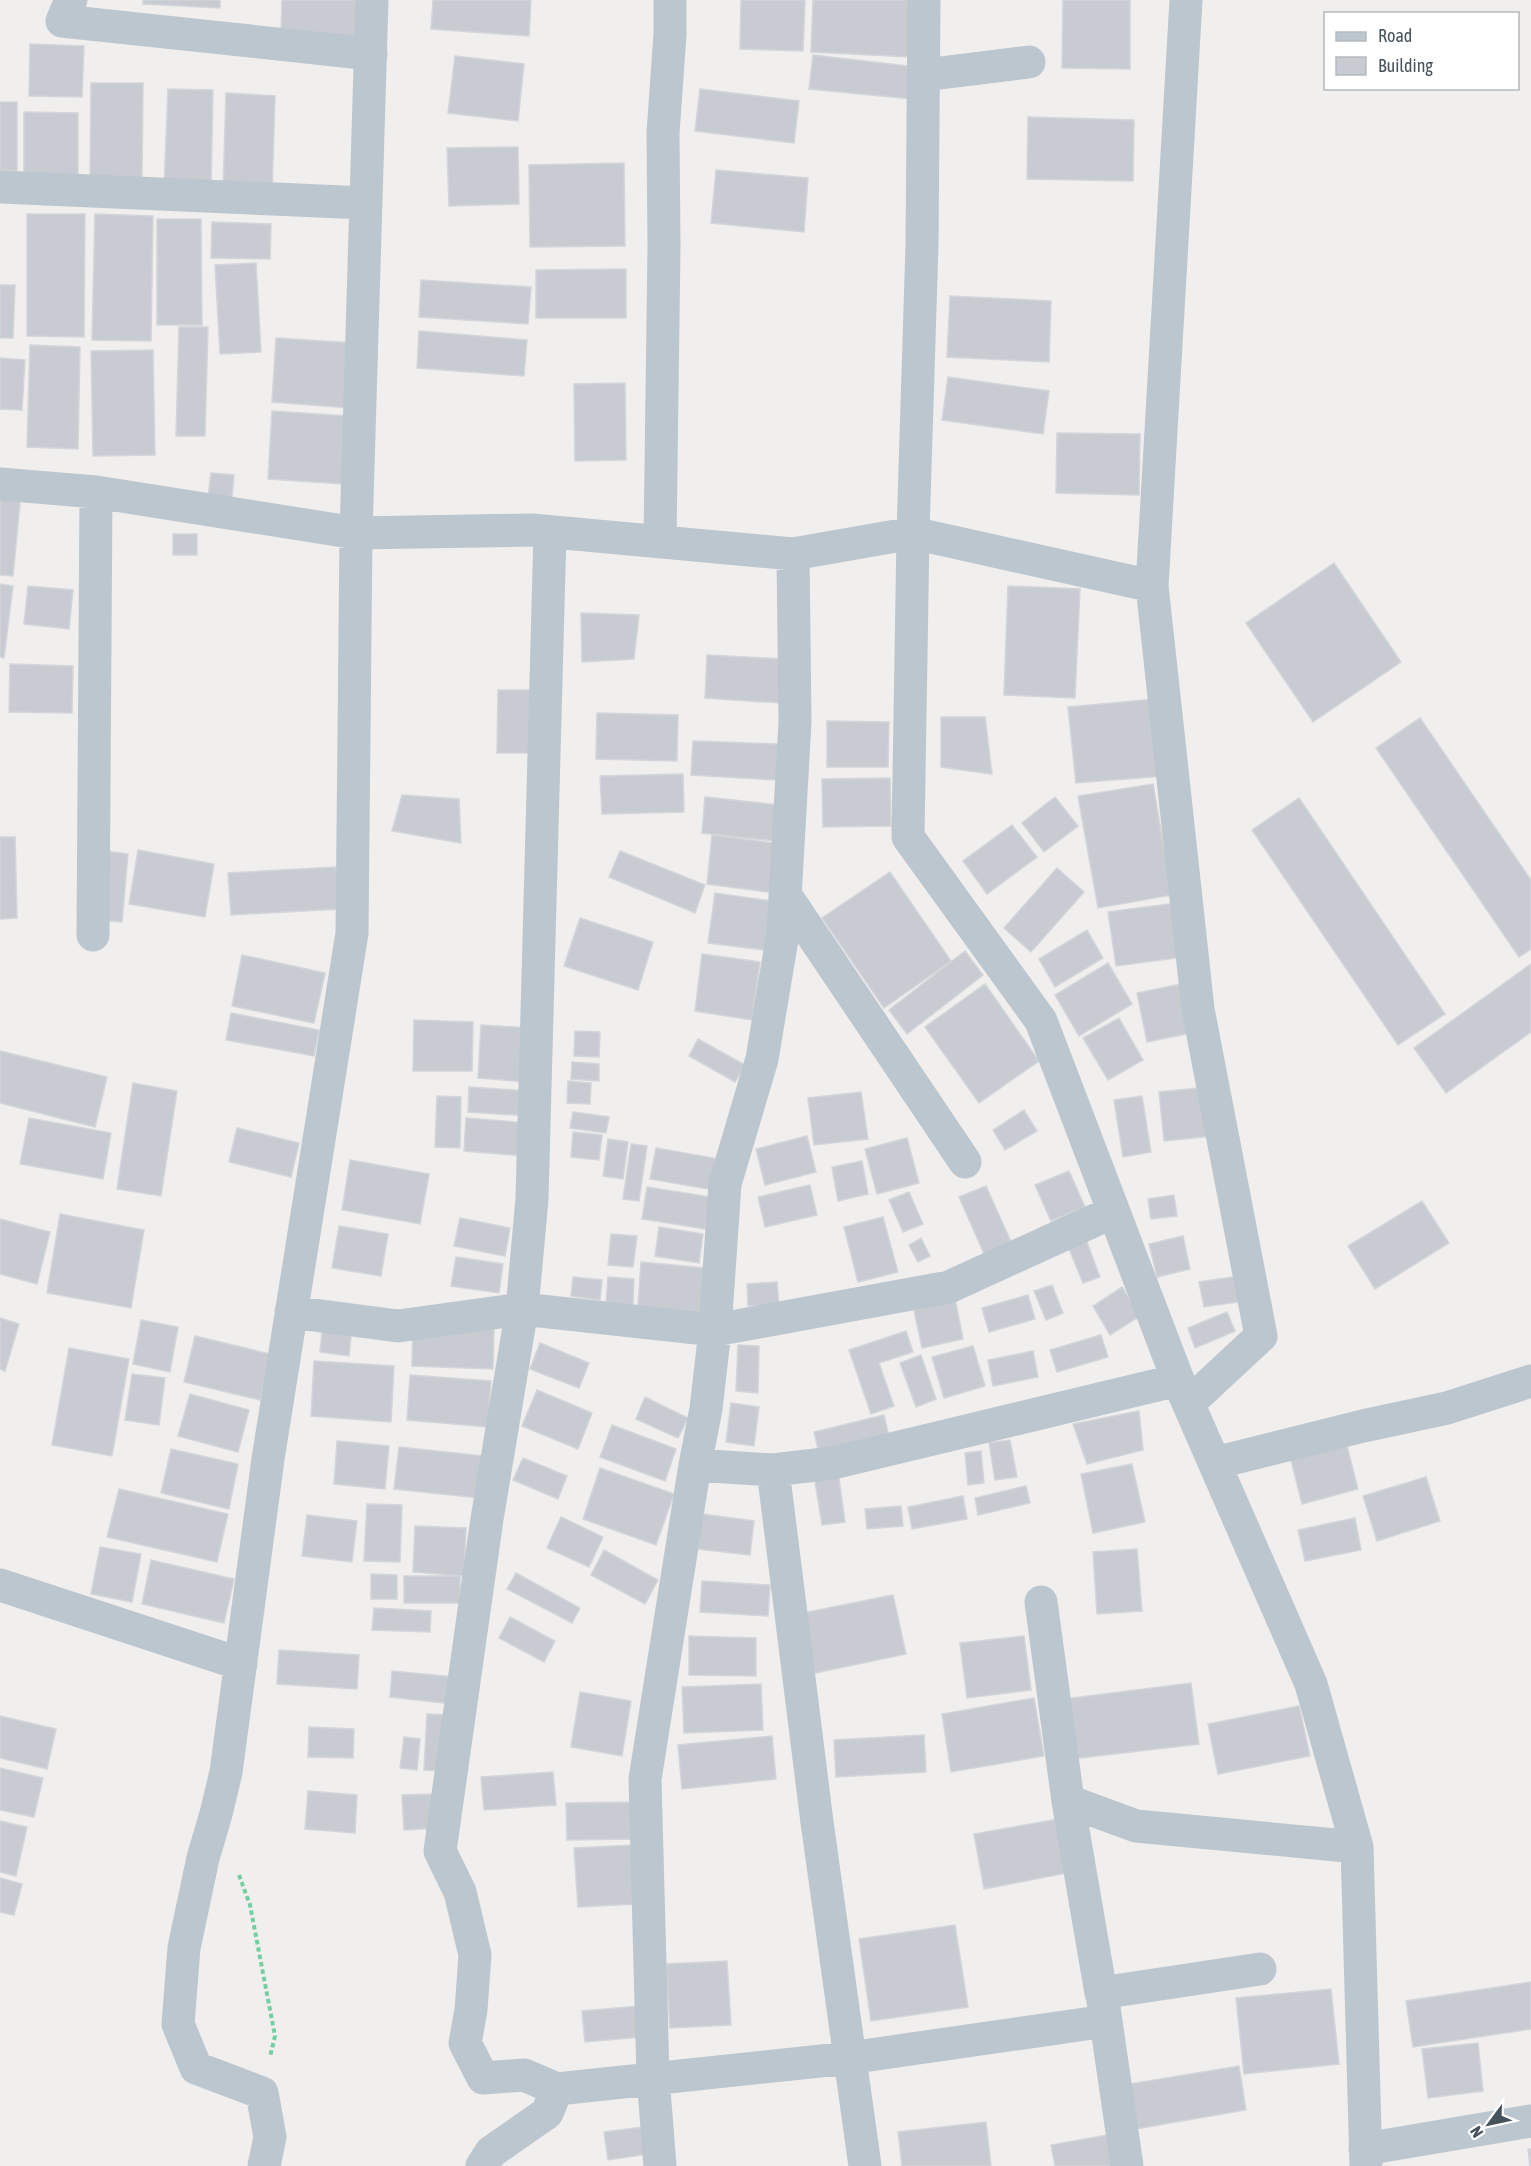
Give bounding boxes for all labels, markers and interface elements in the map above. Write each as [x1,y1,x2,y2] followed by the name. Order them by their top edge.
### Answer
[1324,12,1519,90] legend
[1378,25,1412,46] text: Road
[1378,55,1433,76] text: Building
[1459,2094,1519,2154] north arrow
[1466,2123,1487,2141] text: N

